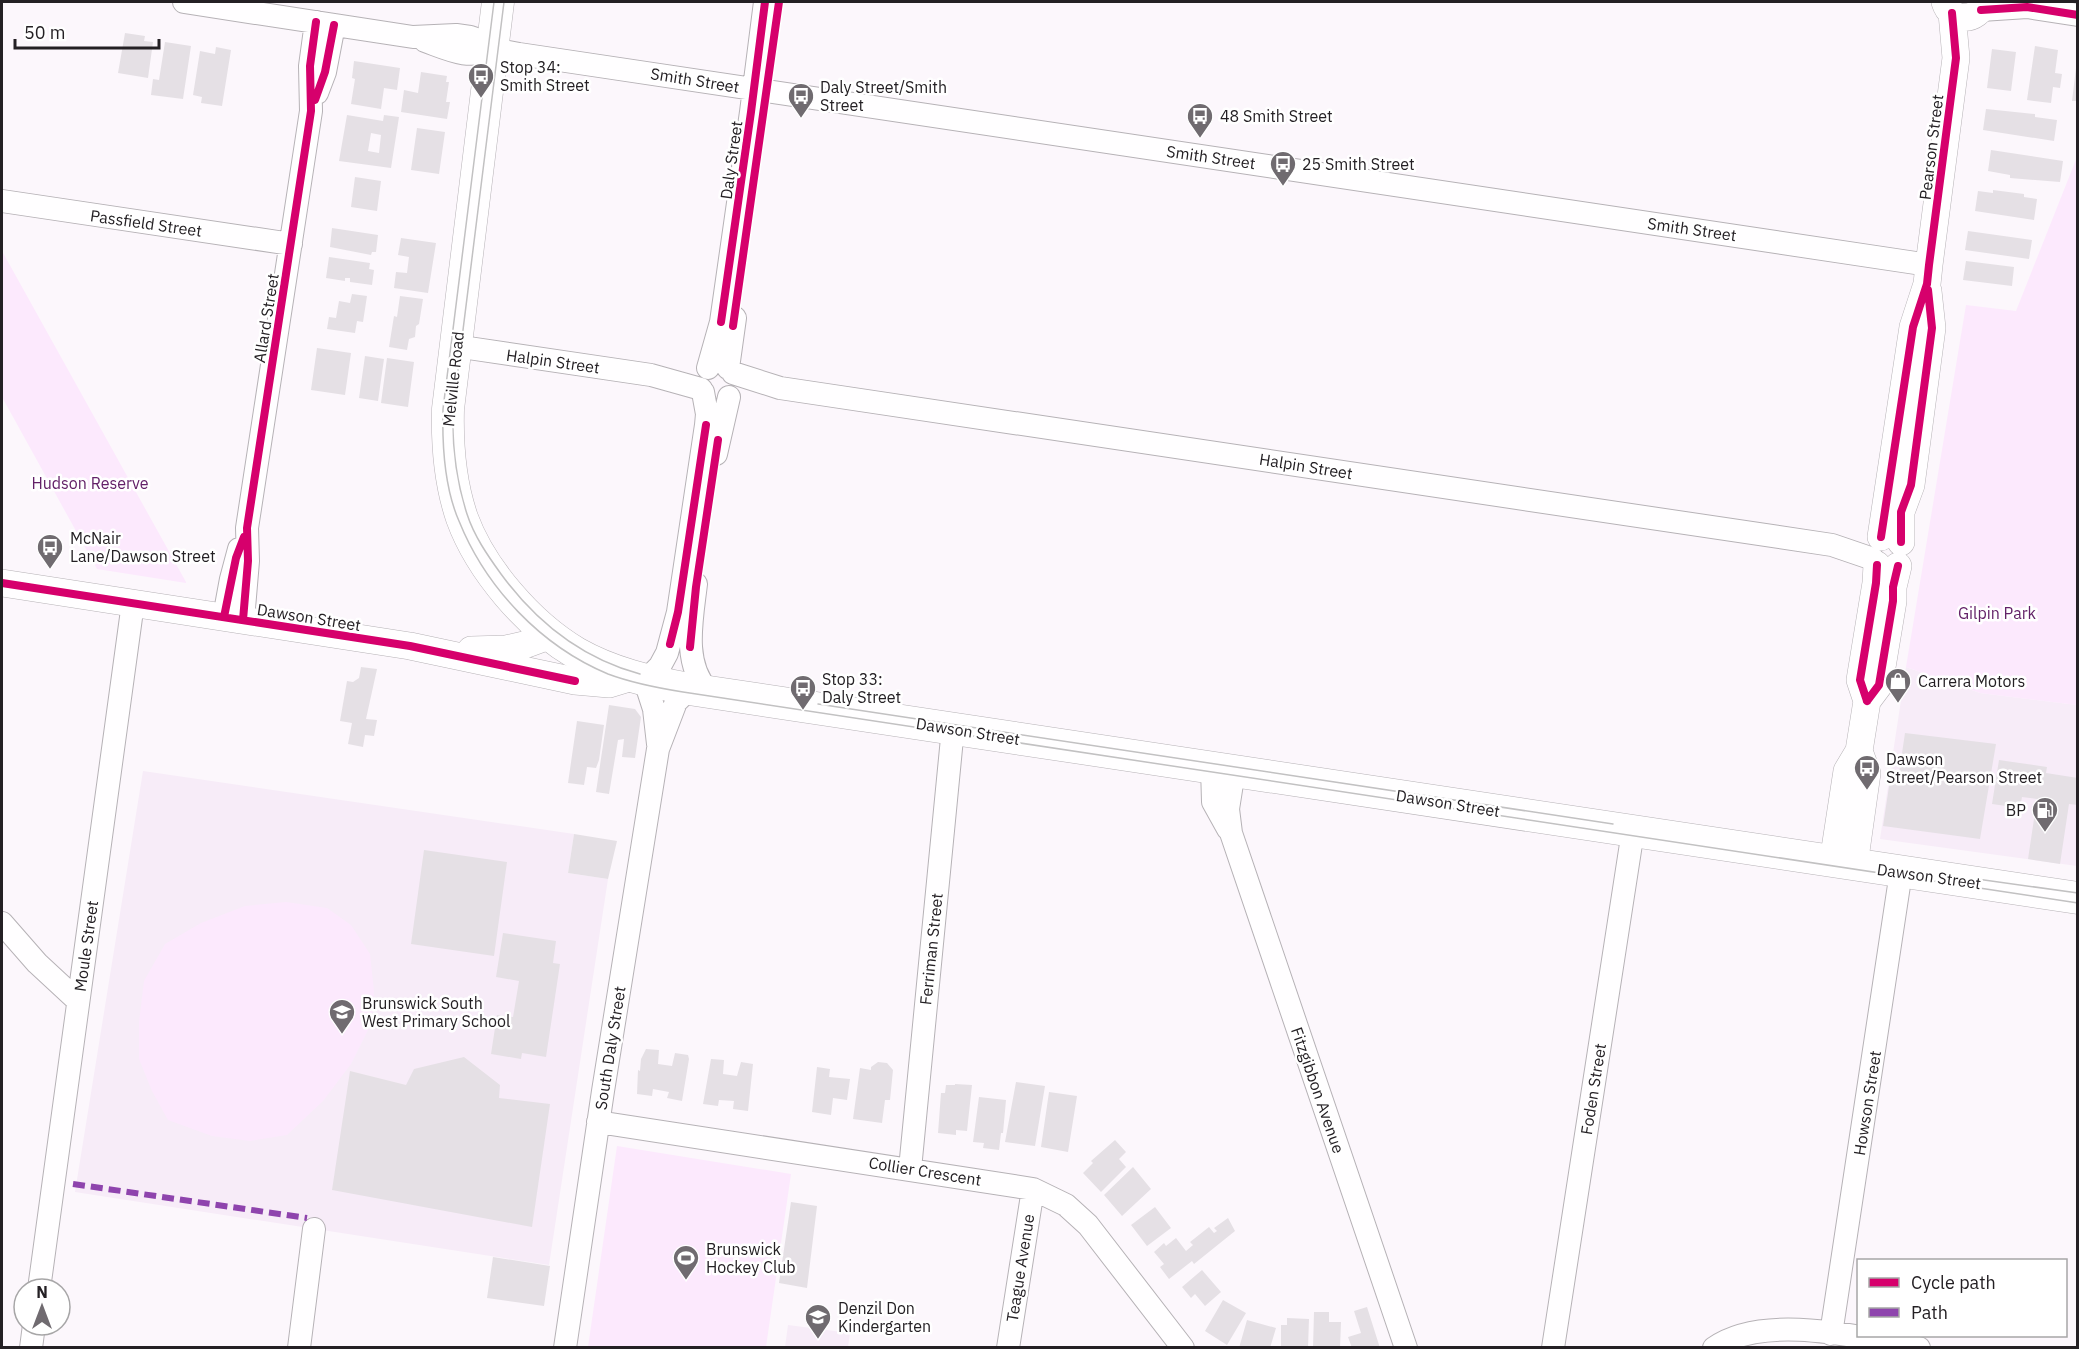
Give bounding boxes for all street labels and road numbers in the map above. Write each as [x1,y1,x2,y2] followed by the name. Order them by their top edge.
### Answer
[649,63,741,97] street label: Smith Street
[1915,93,1947,201] street label: Pearson Street
[716,119,746,201] street label: Daly Street
[1165,141,1257,173] street label: Smith Street
[89,205,203,241] street label: Passfield Street
[1646,213,1738,245] street label: Smith Street
[249,272,283,364] street label: Allard Street
[438,330,468,428] street label: Melville Road
[505,345,601,377] street label: Halpin Street
[1258,449,1354,483] street label: Halpin Street
[256,599,362,635] street label: Dawson Street
[915,713,1021,749] street label: Dawson Street
[1395,785,1501,821] street label: Dawson Street
[1876,859,1982,893] street label: Dawson Street
[915,892,947,1006] street label: Ferriman Street
[70,899,102,993] street label: Moule Street
[590,985,630,1111] street label: South Daly Street
[1287,1024,1349,1156] street label: Fitzgibbon Avenue
[1576,1042,1610,1136] street label: Foden Street
[1849,1049,1885,1157] street label: Howson Street
[867,1152,983,1190] street label: Collier Crescent
[1002,1212,1038,1323] street label: Teague Avenue

